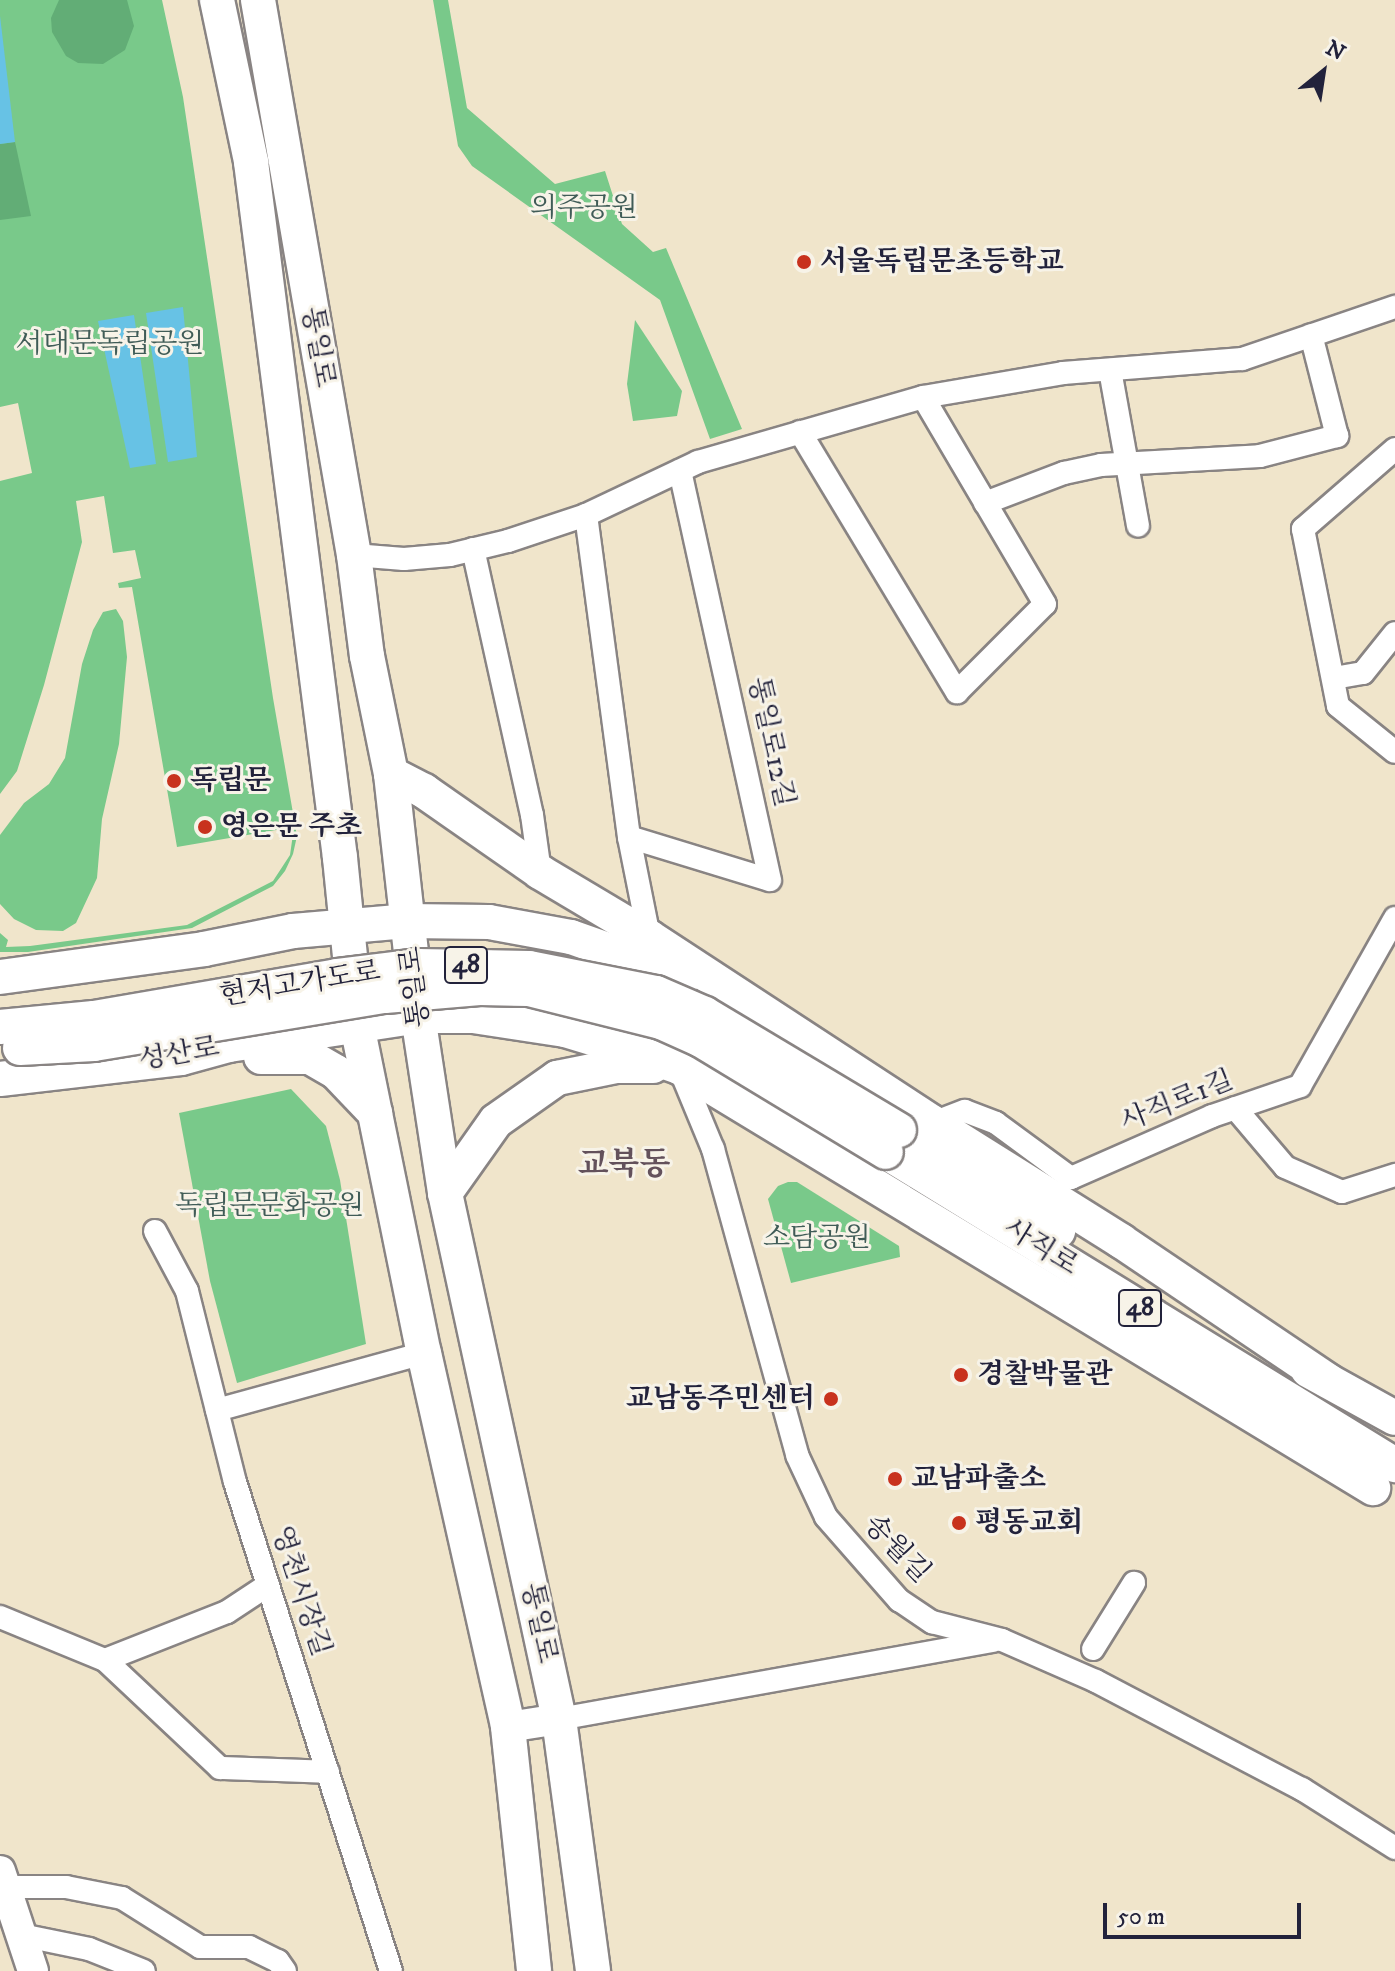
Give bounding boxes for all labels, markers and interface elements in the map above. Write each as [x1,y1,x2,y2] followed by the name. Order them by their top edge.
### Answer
[1283,32,1363,112] north arrow
[1321,35,1350,67] text: N
[530,191,638,225] park label: 의주공원
[820,245,1063,279] place label: 서울독립문초등학교
[795,253,813,271] marker: 서울독립문초등학교
[294,304,342,390] street label: 통일로
[15,327,205,361] park label: 서대문독립공원
[741,674,801,810] street label: 통일로12길
[190,764,271,798] place label: 독립문
[165,772,183,790] marker: 독립문
[221,810,362,844] place label: 영은문 주초
[196,818,214,836] marker: 영은문 주초
[444,943,488,987] road number: 48
[393,945,437,1029] street label: 통일로
[217,955,383,1013] street label: 현저고가도로
[136,1030,222,1078] street label: 성산로
[1116,1063,1238,1139] street label: 사직로1길
[578,1146,670,1184] district label: 교북동
[175,1189,365,1223] park label: 독립문문화공원
[998,1211,1084,1283] street label: 사직로
[763,1221,871,1255] park label: 소담공원
[1118,1286,1162,1330] road number: 48
[977,1358,1112,1392] place label: 경찰박물관
[952,1366,970,1384] marker: 경찰박물관
[626,1382,815,1416] place label: 교남동주민센터
[822,1390,840,1408] marker: 교남동주민센터
[911,1462,1046,1496] place label: 교남파출소
[886,1470,904,1488] marker: 교남파출소
[975,1506,1083,1540] place label: 평동교회
[857,1508,937,1590] street label: 송월길
[950,1514,968,1532] marker: 평동교회
[264,1521,338,1661] street label: 영천시장길
[514,1580,564,1666] street label: 통일로
[1107,1887,1305,1937] scale bar
[1117,1902,1165,1932] text: 50 m

